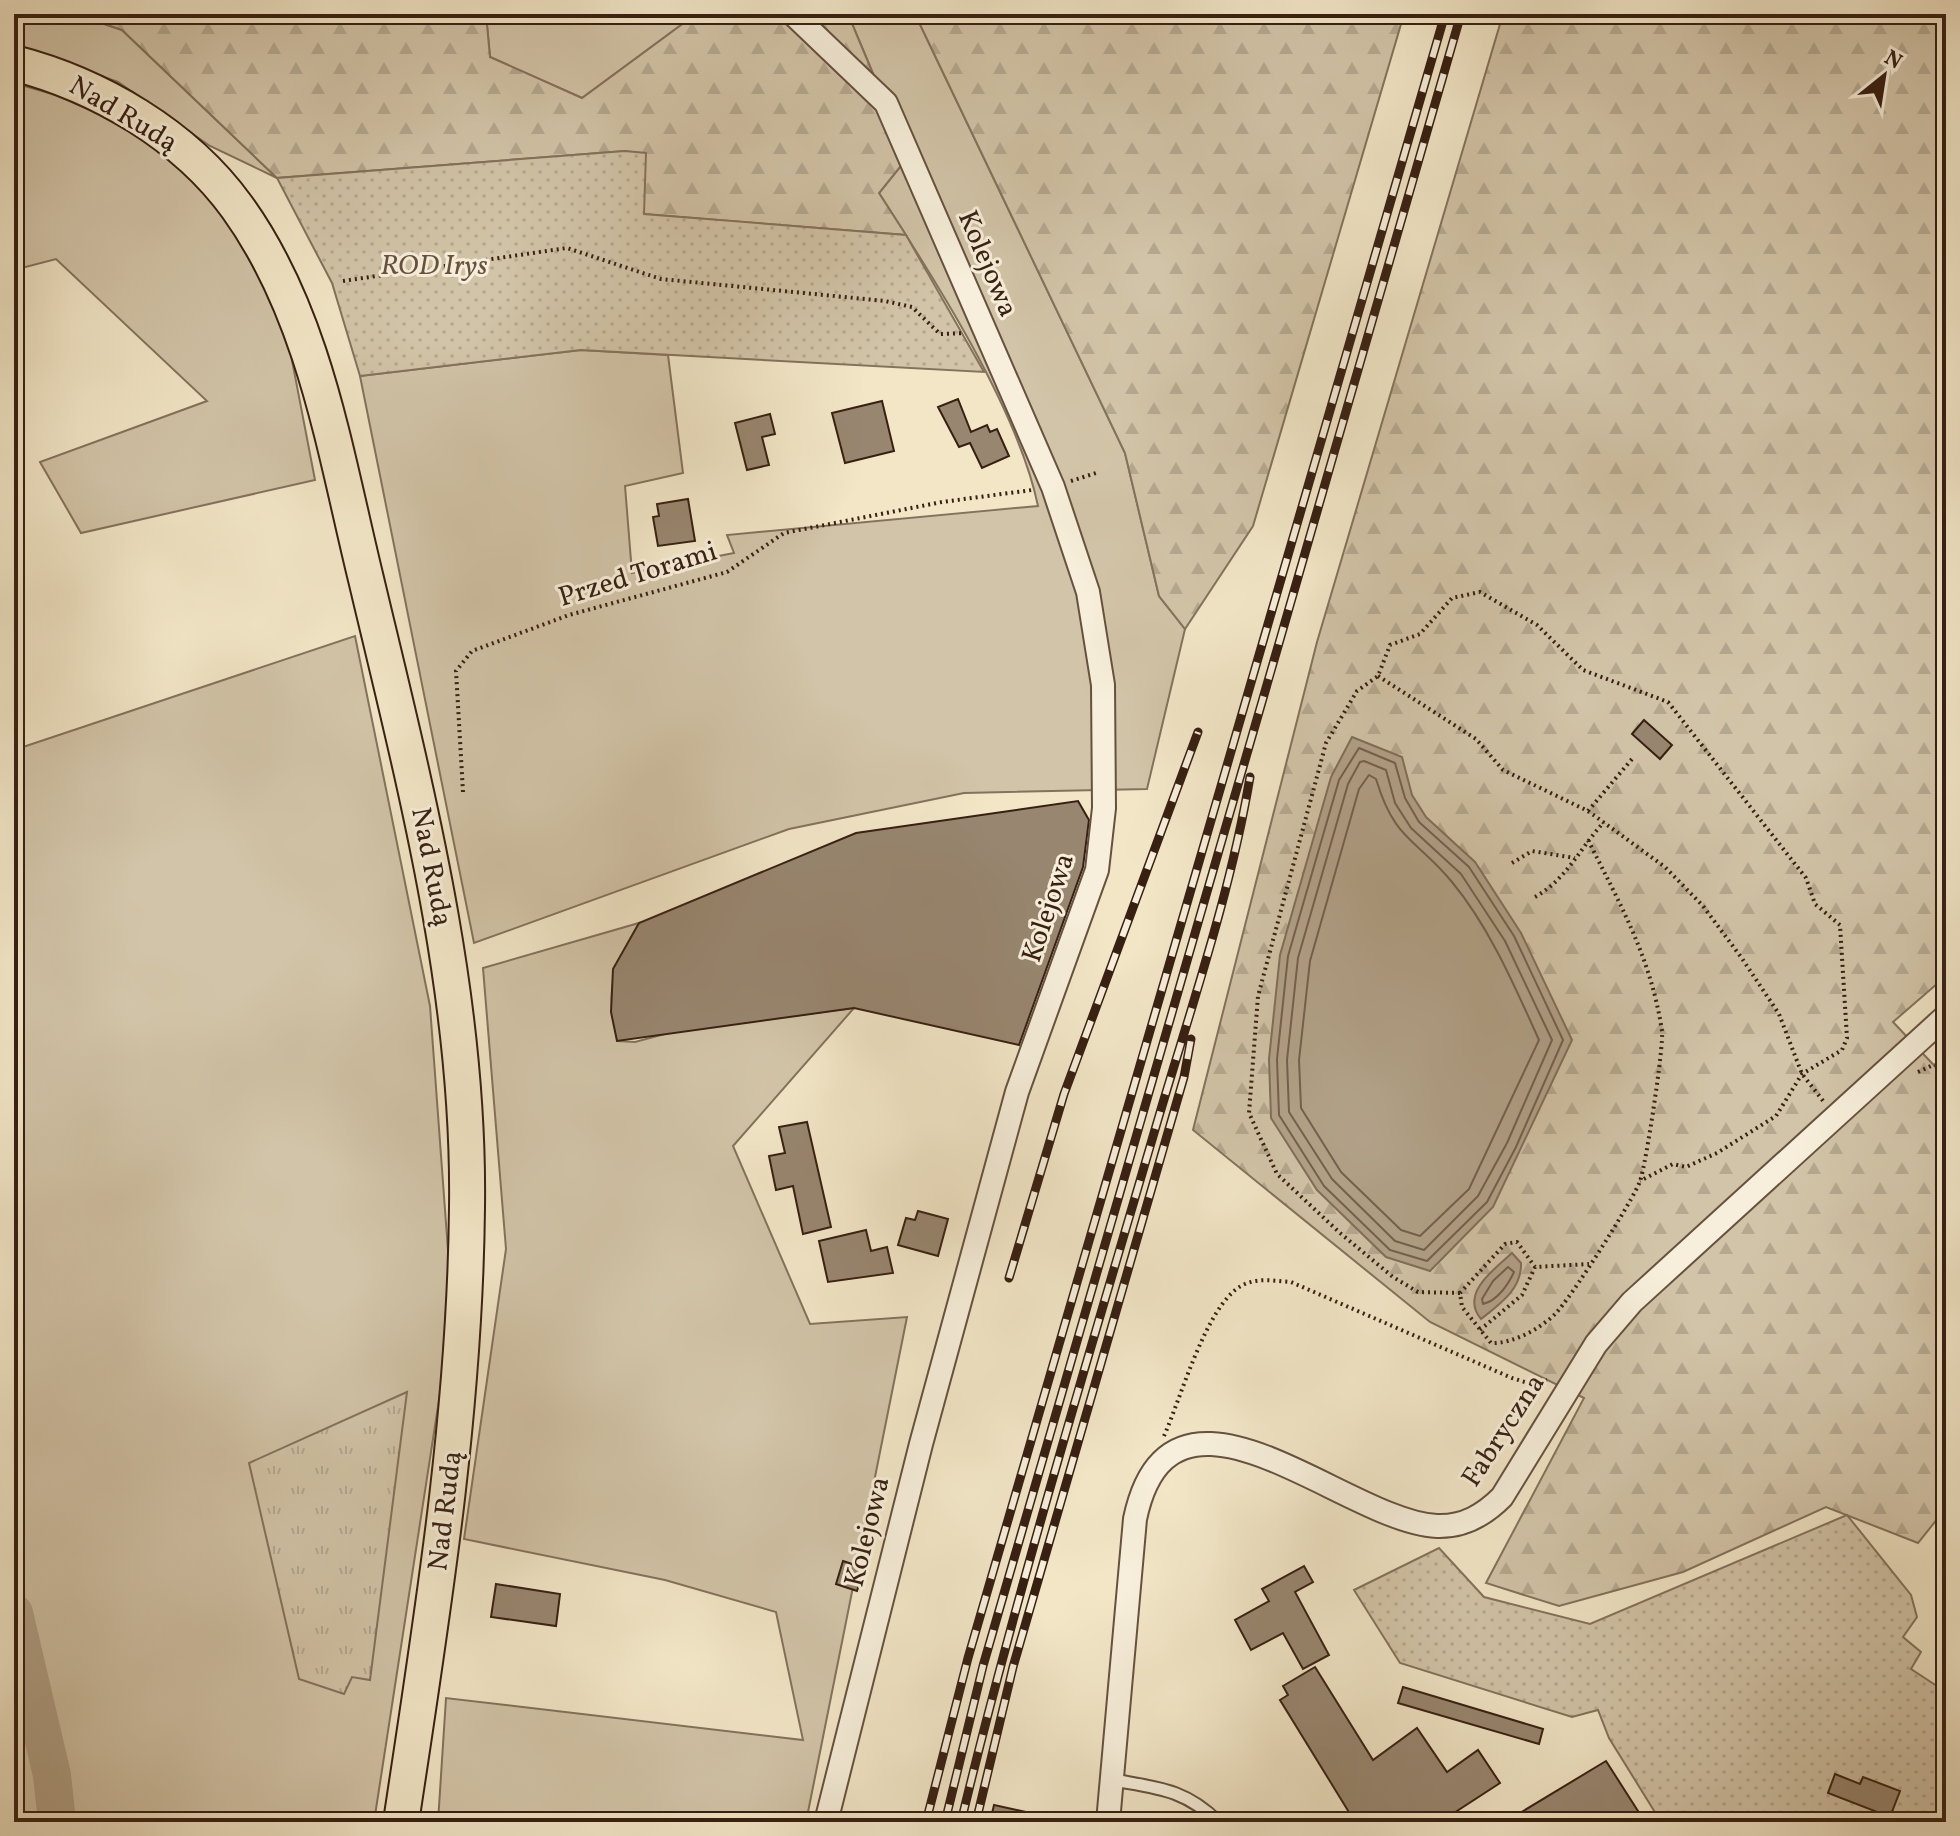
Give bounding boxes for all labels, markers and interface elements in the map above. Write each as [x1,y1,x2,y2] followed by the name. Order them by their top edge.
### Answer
[1844,36,1924,116] north arrow
[1878,43,1907,78] text: N
[61,67,185,163] street label: Nad Rudą
[947,205,1027,323] street label: Kolejowa
[380,247,488,286] park label: ROD Irys
[554,532,722,618] street label: Przed Torami
[400,804,462,930] street label: Nad Rudą
[1013,849,1085,967] street label: Kolejowa
[1453,1367,1555,1495] street label: Fabryczna
[419,1449,473,1573] street label: Nad Rudą
[835,1473,901,1591] street label: Kolejowa

